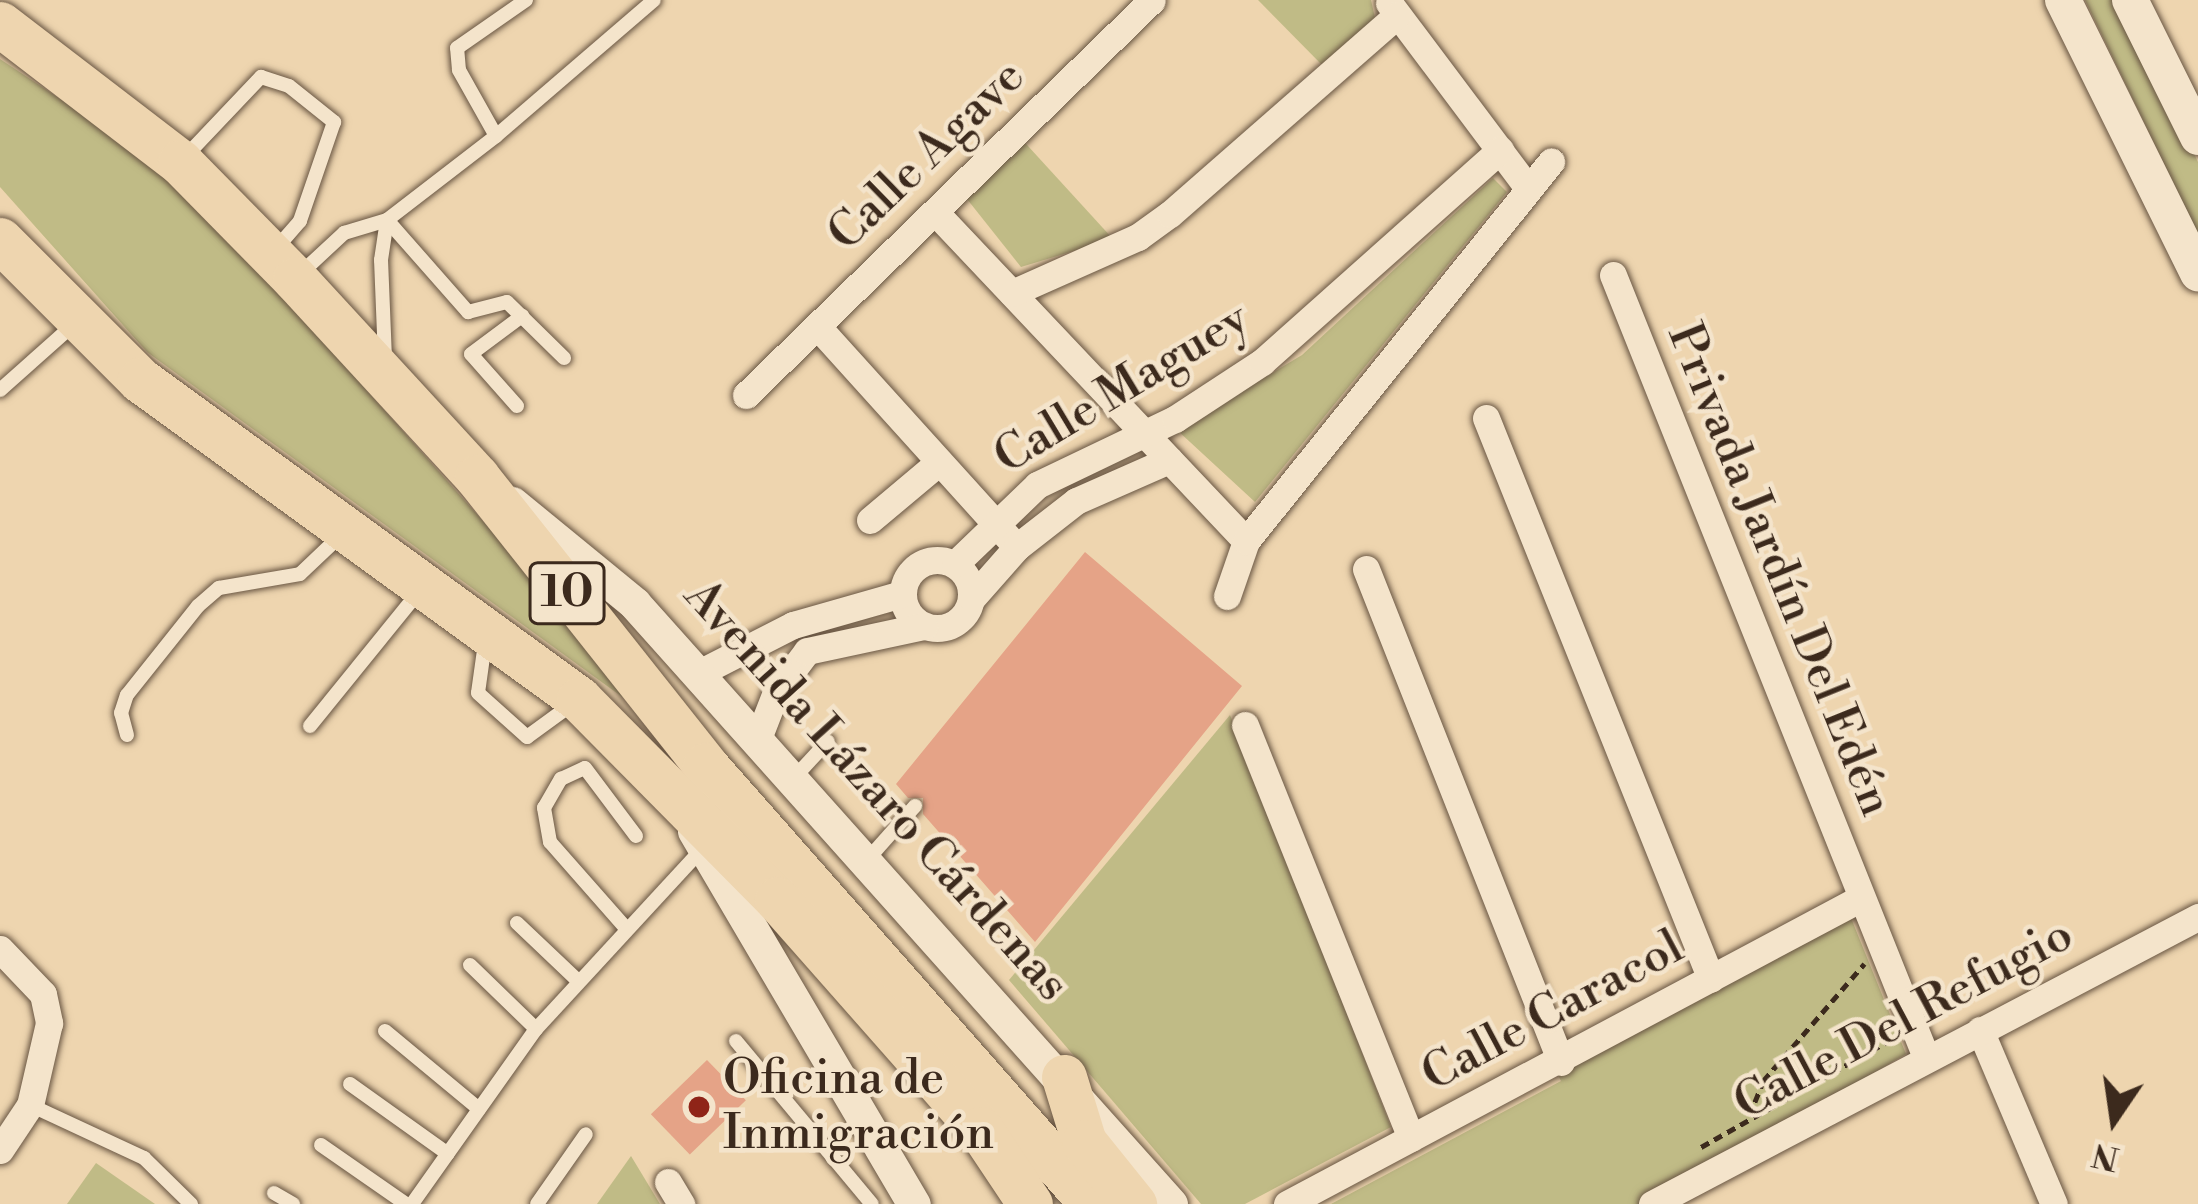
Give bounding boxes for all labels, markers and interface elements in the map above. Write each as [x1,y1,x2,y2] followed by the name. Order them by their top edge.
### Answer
[817,48,1037,264] street label: Calle Agave
[985,291,1259,487] street label: Calle Maguey
[1654,316,1904,824] street label: Privada Jardín Del Edén
[528,554,606,632] road number: 10
[671,568,1081,1014] street label: Avenida Lázaro Cárdenas
[1725,907,2083,1133] street label: Calle Del Refugio
[1413,919,1693,1105] street label: Calle Caracol
[723,1050,994,1163] place label: Oficina de Inmigración
[2054,1060,2174,1180] north arrow
[686,1094,712,1120] marker: Oficina de Inmigración
[2088,1133,2123,1178] text: N

